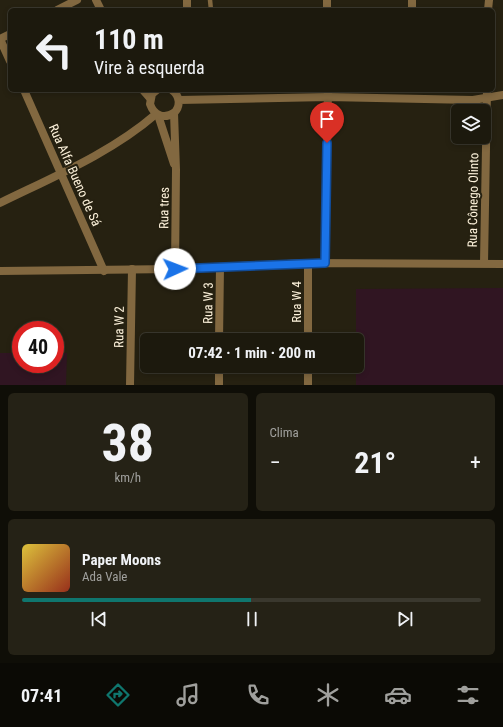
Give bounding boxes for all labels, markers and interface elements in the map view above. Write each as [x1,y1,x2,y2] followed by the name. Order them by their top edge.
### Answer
[94,23,164,56] text: 110 m
[28,24,80,76] icon: left
[94,57,205,78] text: Vire à esquerda
[310,102,344,143] pin
[451,104,491,144] map controls
[451,104,491,144] button: layers
[316,108,338,130] icon: arrive
[46,122,104,228] street label: Rua Alfa Bueno de Sá
[465,152,481,248] street label: Rua Cônego Olinto
[156,187,172,229] street label: Rua tres
[154,248,196,290] position arrow
[289,281,304,323] street label: Rua W 4
[200,282,216,324] street label: Rua W 3
[111,306,127,348] street label: Rua W 2
[12,321,64,373] speed limit sign: 40
[188,344,316,362] text: 07:42 · 1 min · 200 m
[101,413,154,474] text: 38
[270,425,299,440] text: Clima
[354,445,396,480] text: 21°
[270,450,281,475] text: −
[470,450,481,475] text: +
[114,470,141,485] text: km/h
[82,551,161,569] text: Paper Moons
[82,569,127,584] text: Ada Vale
[88,608,110,630] icon: previous
[241,608,263,630] icon: pause
[394,608,416,630] icon: next
[104,681,132,709] icon: directions
[174,681,202,709] icon: music
[244,681,272,709] icon: phone
[314,681,342,709] icon: climate
[384,681,412,709] icon: car
[454,681,482,709] icon: filters
[21,685,62,706] text: 07:41

